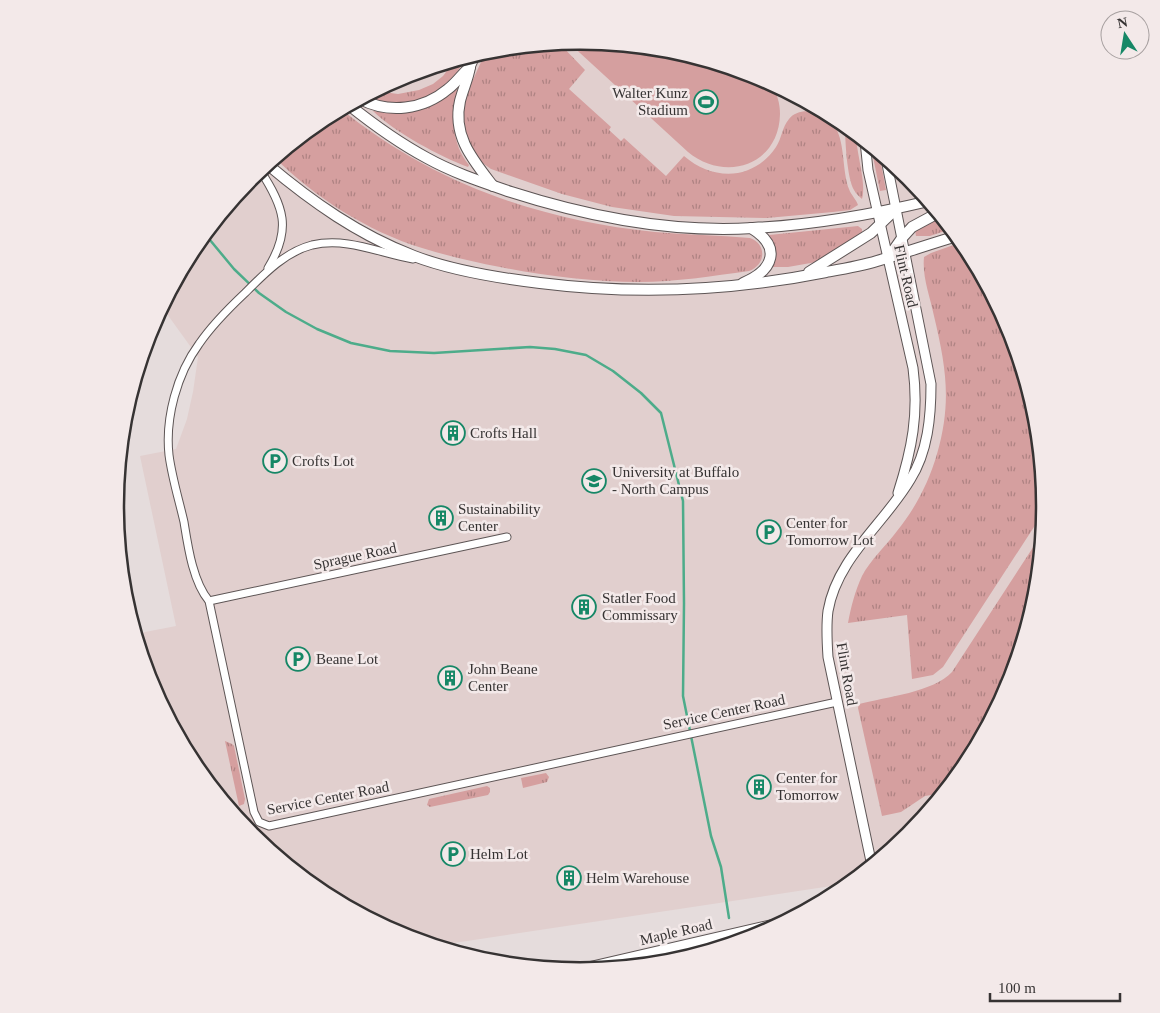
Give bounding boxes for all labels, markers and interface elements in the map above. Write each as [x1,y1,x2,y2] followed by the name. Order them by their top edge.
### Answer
[1100,10,1150,60] north arrow
[1116,14,1129,31] text: N
[612,85,688,118] place label: Walter Kunz Stadium
[693,89,719,115] sports icon: Walter Kunz Stadium
[891,243,921,309] street label: Flint Road
[440,420,466,446] building icon: Crofts Hall
[470,425,537,441] place label: Crofts Hall
[262,448,288,474] parking icon: Crofts Lot
[292,453,355,469] place label: Crofts Lot
[612,464,739,497] place label: University at Buffalo - North Campus
[581,468,607,494] school or university icon: University at Buffalo - North Campus
[458,501,541,534] place label: Sustainability Center
[428,505,454,531] building icon: Sustainability Center
[786,515,875,548] place label: Center for Tomorrow Lot
[756,519,782,545] parking icon: Center for Tomorrow Lot
[312,539,399,573] street label: Sprague Road
[602,590,678,623] place label: Statler Food Commissary
[571,594,597,620] building icon: Statler Food Commissary
[834,641,861,707] street label: Flint Road
[285,646,311,672] parking icon: Beane Lot
[316,651,379,667] place label: Beane Lot
[468,661,538,694] place label: John Beane Center
[437,665,463,691] building icon: John Beane Center
[662,691,787,733] street label: Service Center Road
[776,770,839,803] place label: Center for Tomorrow
[746,774,772,800] building icon: Center for Tomorrow
[266,778,391,818] street label: Service Center Road
[440,841,466,867] parking icon: Helm Lot
[470,846,529,862] place label: Helm Lot
[556,865,582,891] building icon: Helm Warehouse
[586,870,689,886] place label: Helm Warehouse
[638,916,714,948] street label: Maple Road
[990,970,1120,1002] scale bar
[998,980,1036,996] text: 100 m

